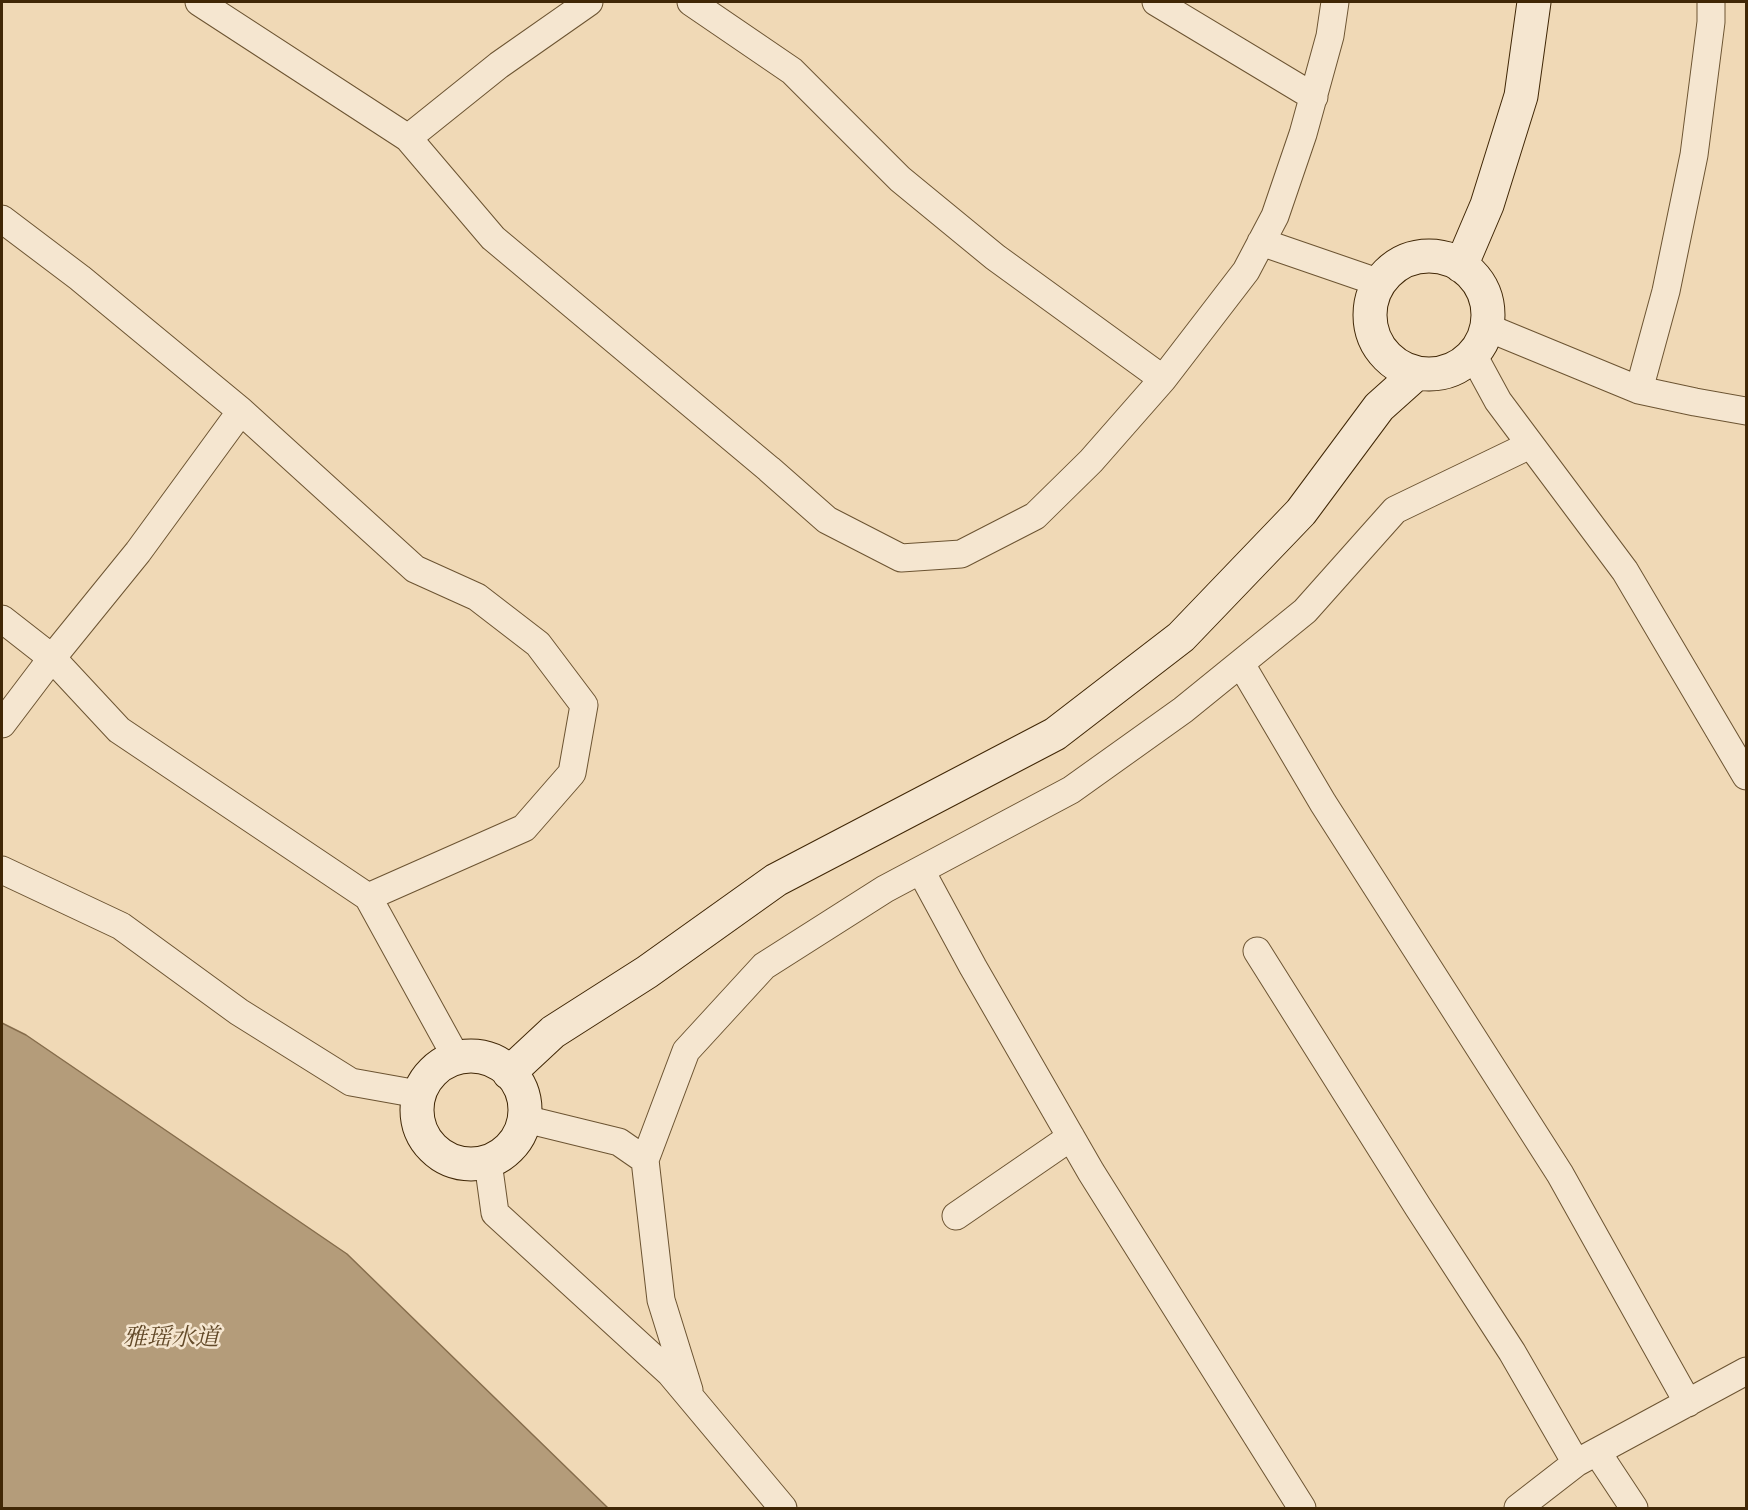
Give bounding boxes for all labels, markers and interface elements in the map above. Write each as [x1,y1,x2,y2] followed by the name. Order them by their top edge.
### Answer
[123,1325,219,1353] water label: 雅瑶水道

